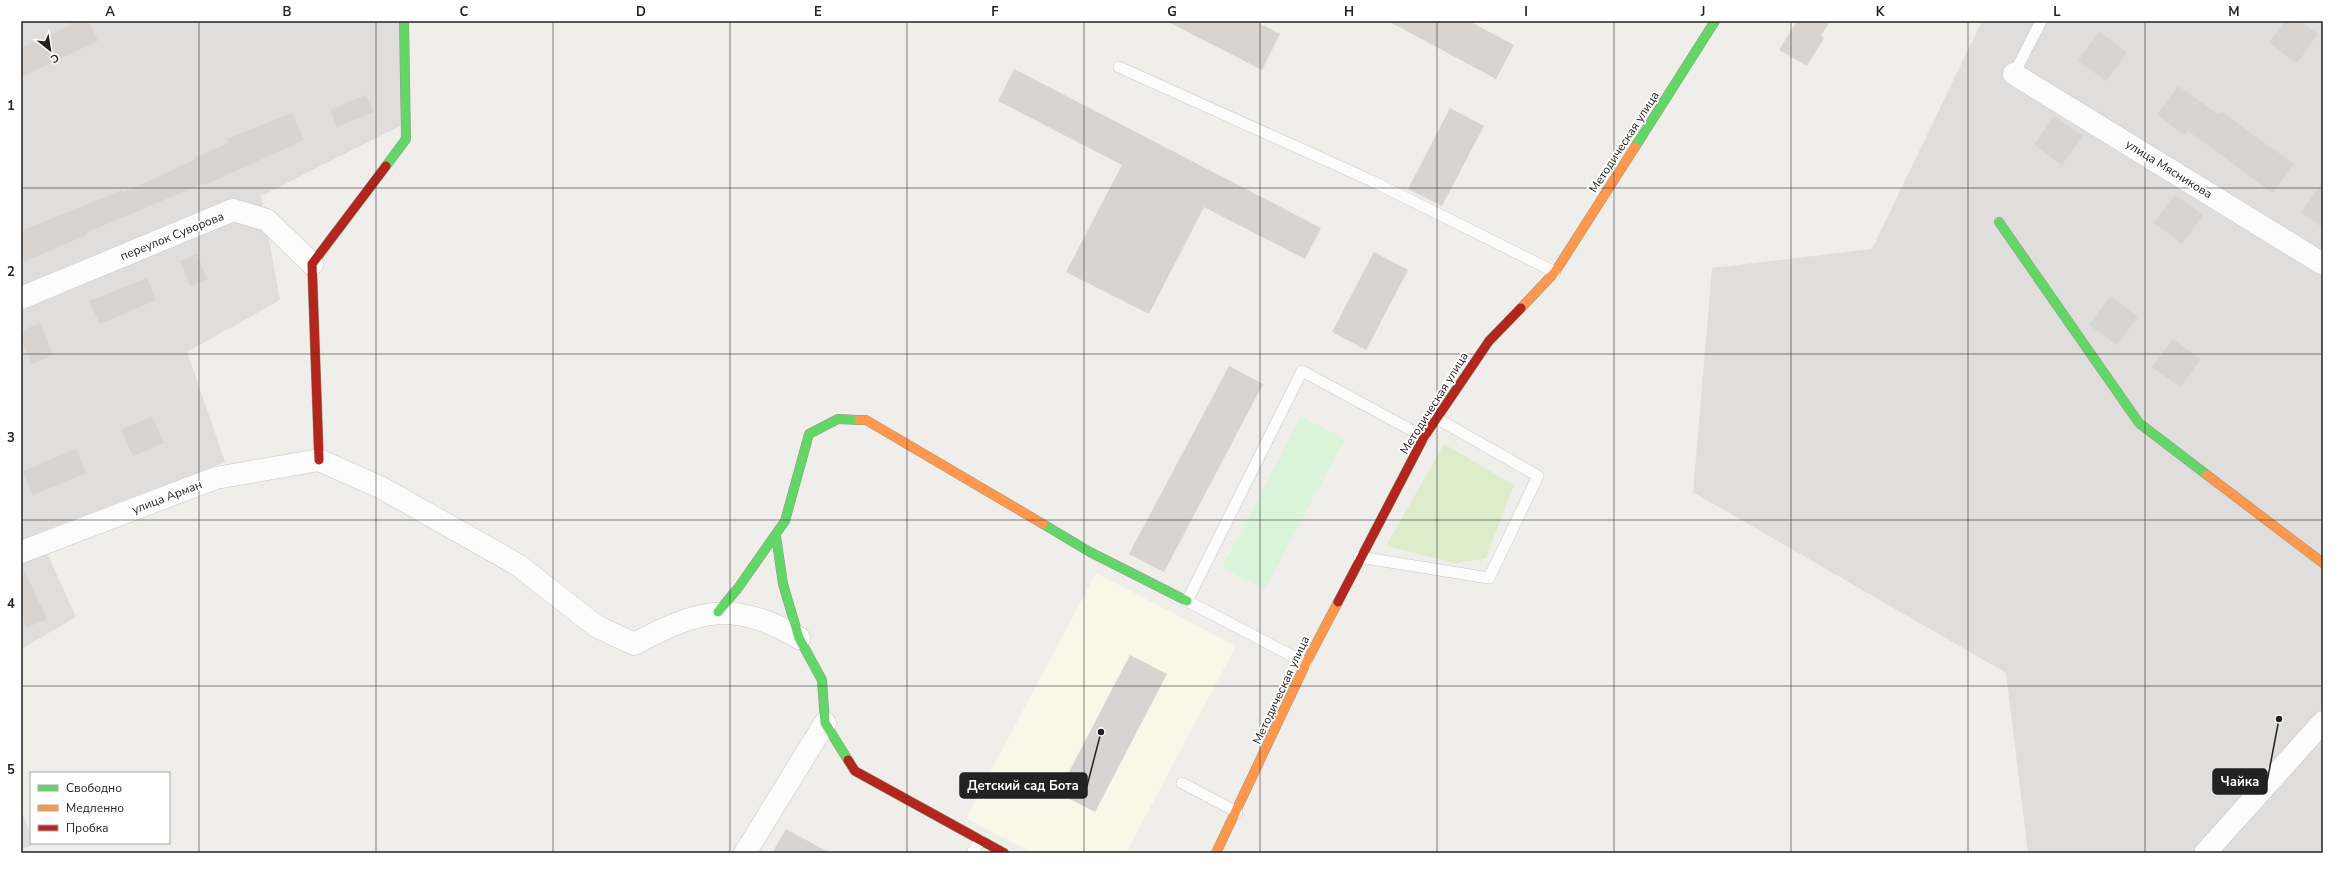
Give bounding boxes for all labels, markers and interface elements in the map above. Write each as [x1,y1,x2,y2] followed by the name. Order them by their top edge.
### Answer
[105,3,115,21] text: A
[283,3,292,21] text: B
[460,3,469,21] text: C
[636,3,646,21] text: D
[814,3,822,21] text: E
[991,3,999,21] text: F
[1167,3,1177,21] text: G
[1344,3,1354,21] text: H
[1524,3,1528,21] text: I
[1700,3,1705,21] text: J
[1876,3,1885,21] text: K
[2053,3,2061,21] text: L
[2228,3,2240,21] text: M
[30,30,70,70] north arrow
[47,50,62,67] text: С
[1585,88,1663,196] street label: Методическая улица
[7,97,15,115] text: 1
[2123,136,2215,202] street label: улица Мясникова
[118,208,226,264] street label: переулок Суворова
[7,263,15,281] text: 2
[1396,349,1472,457] street label: Методическая улица
[7,429,15,447] text: 3
[130,476,204,518] street label: улица Арман
[7,595,15,613] text: 4
[1249,633,1313,747] street label: Методическая улица
[7,761,15,779] text: 5
[2213,769,2267,794] callout: Чайка
[30,772,170,844] legend
[960,773,1087,798] callout: Детский сад Бота
[2221,773,2259,791] text: Чайка
[967,777,1079,795] text: Детский сад Бота
[66,780,122,796] text: Свободно
[66,800,124,816] text: Медленно
[66,820,109,836] text: Пробка

